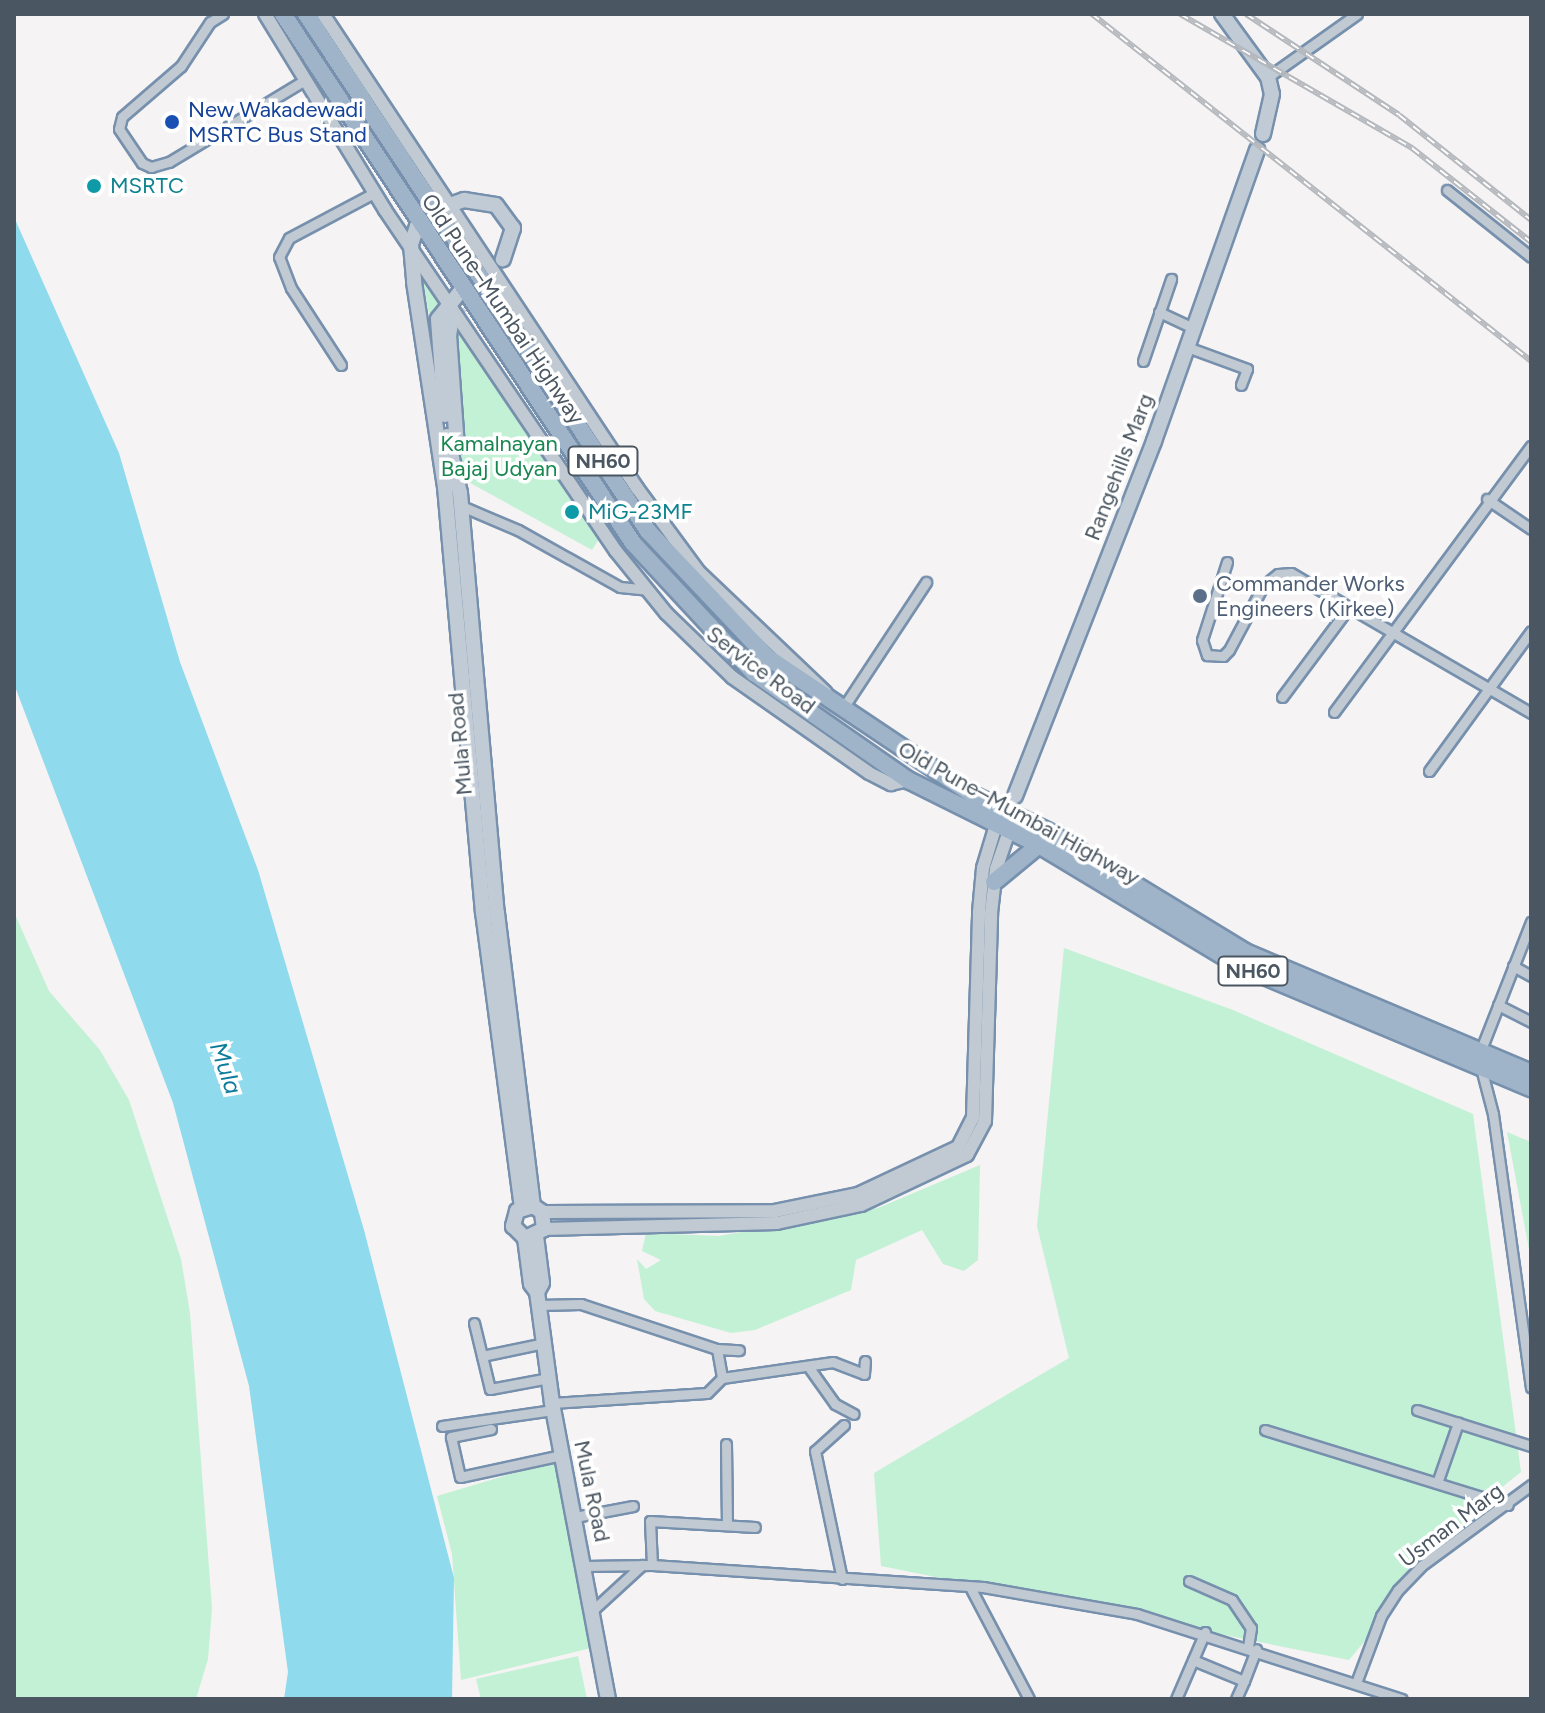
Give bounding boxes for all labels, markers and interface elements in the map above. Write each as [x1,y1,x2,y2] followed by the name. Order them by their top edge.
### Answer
[188,96,367,148] place label: New Wakadewadi MSRTC Bus Stand
[163,113,181,131] marker: New Wakadewadi MSRTC Bus Stand
[110,173,184,199] place label: MSRTC
[85,177,103,195] marker: MSRTC
[416,189,590,429] street label: Old Pune–Mumbai Highway
[1079,390,1159,544] street label: Rangehills Marg
[440,430,558,482] park label: Kamalnayan Bajaj Udyan
[567,445,639,477] road number: NH60
[588,499,692,525] place label: MiG-23MF
[563,503,581,521] marker: MiG-23MF
[1216,570,1405,622] place label: Commander Works Engineers (Kirkee)
[1191,587,1209,605] marker: Commander Works Engineers (Kirkee)
[701,620,821,720] street label: Service Road
[442,692,478,796] street label: Mula Road
[894,736,1144,890] street label: Old Pune–Mumbai Highway
[1217,955,1289,987] road number: NH60
[204,1038,248,1098] water label: Mula
[568,1438,616,1544] street label: Mula Road
[1394,1477,1508,1573] street label: Usman Marg

